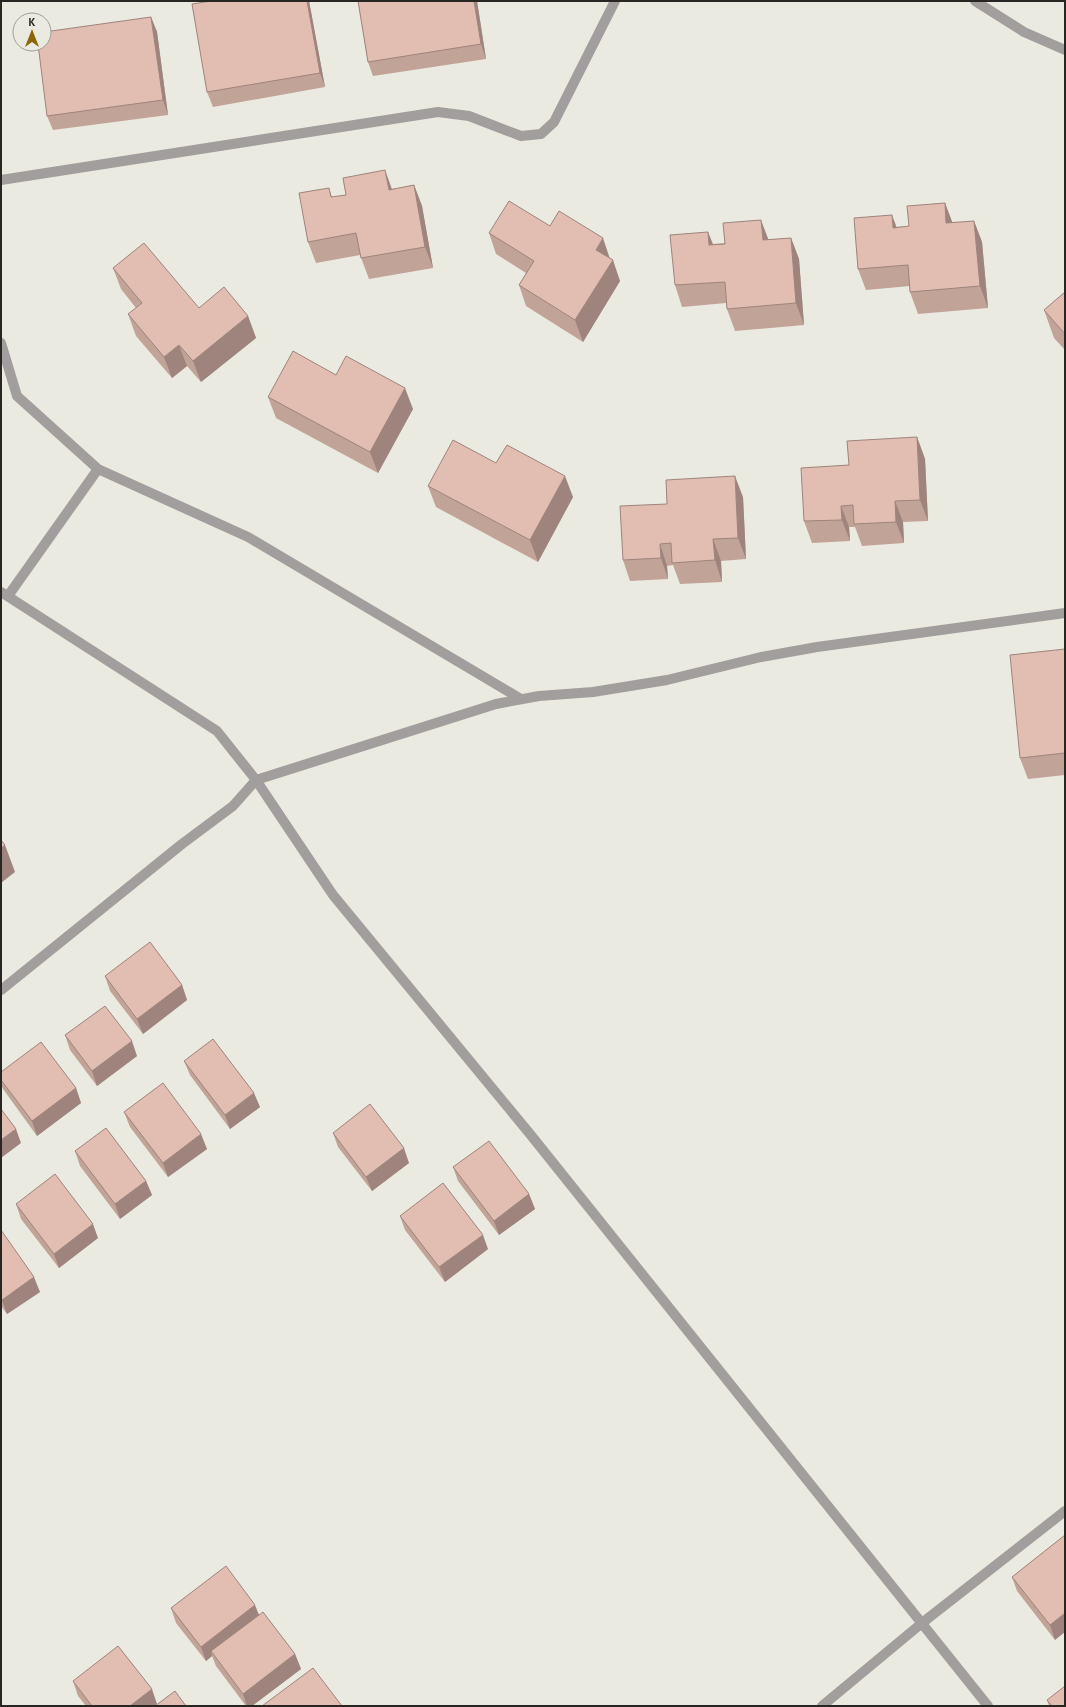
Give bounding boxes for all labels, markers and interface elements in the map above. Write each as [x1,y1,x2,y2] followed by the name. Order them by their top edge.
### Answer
[12,12,52,52] north arrow
[29,15,36,29] text: K

